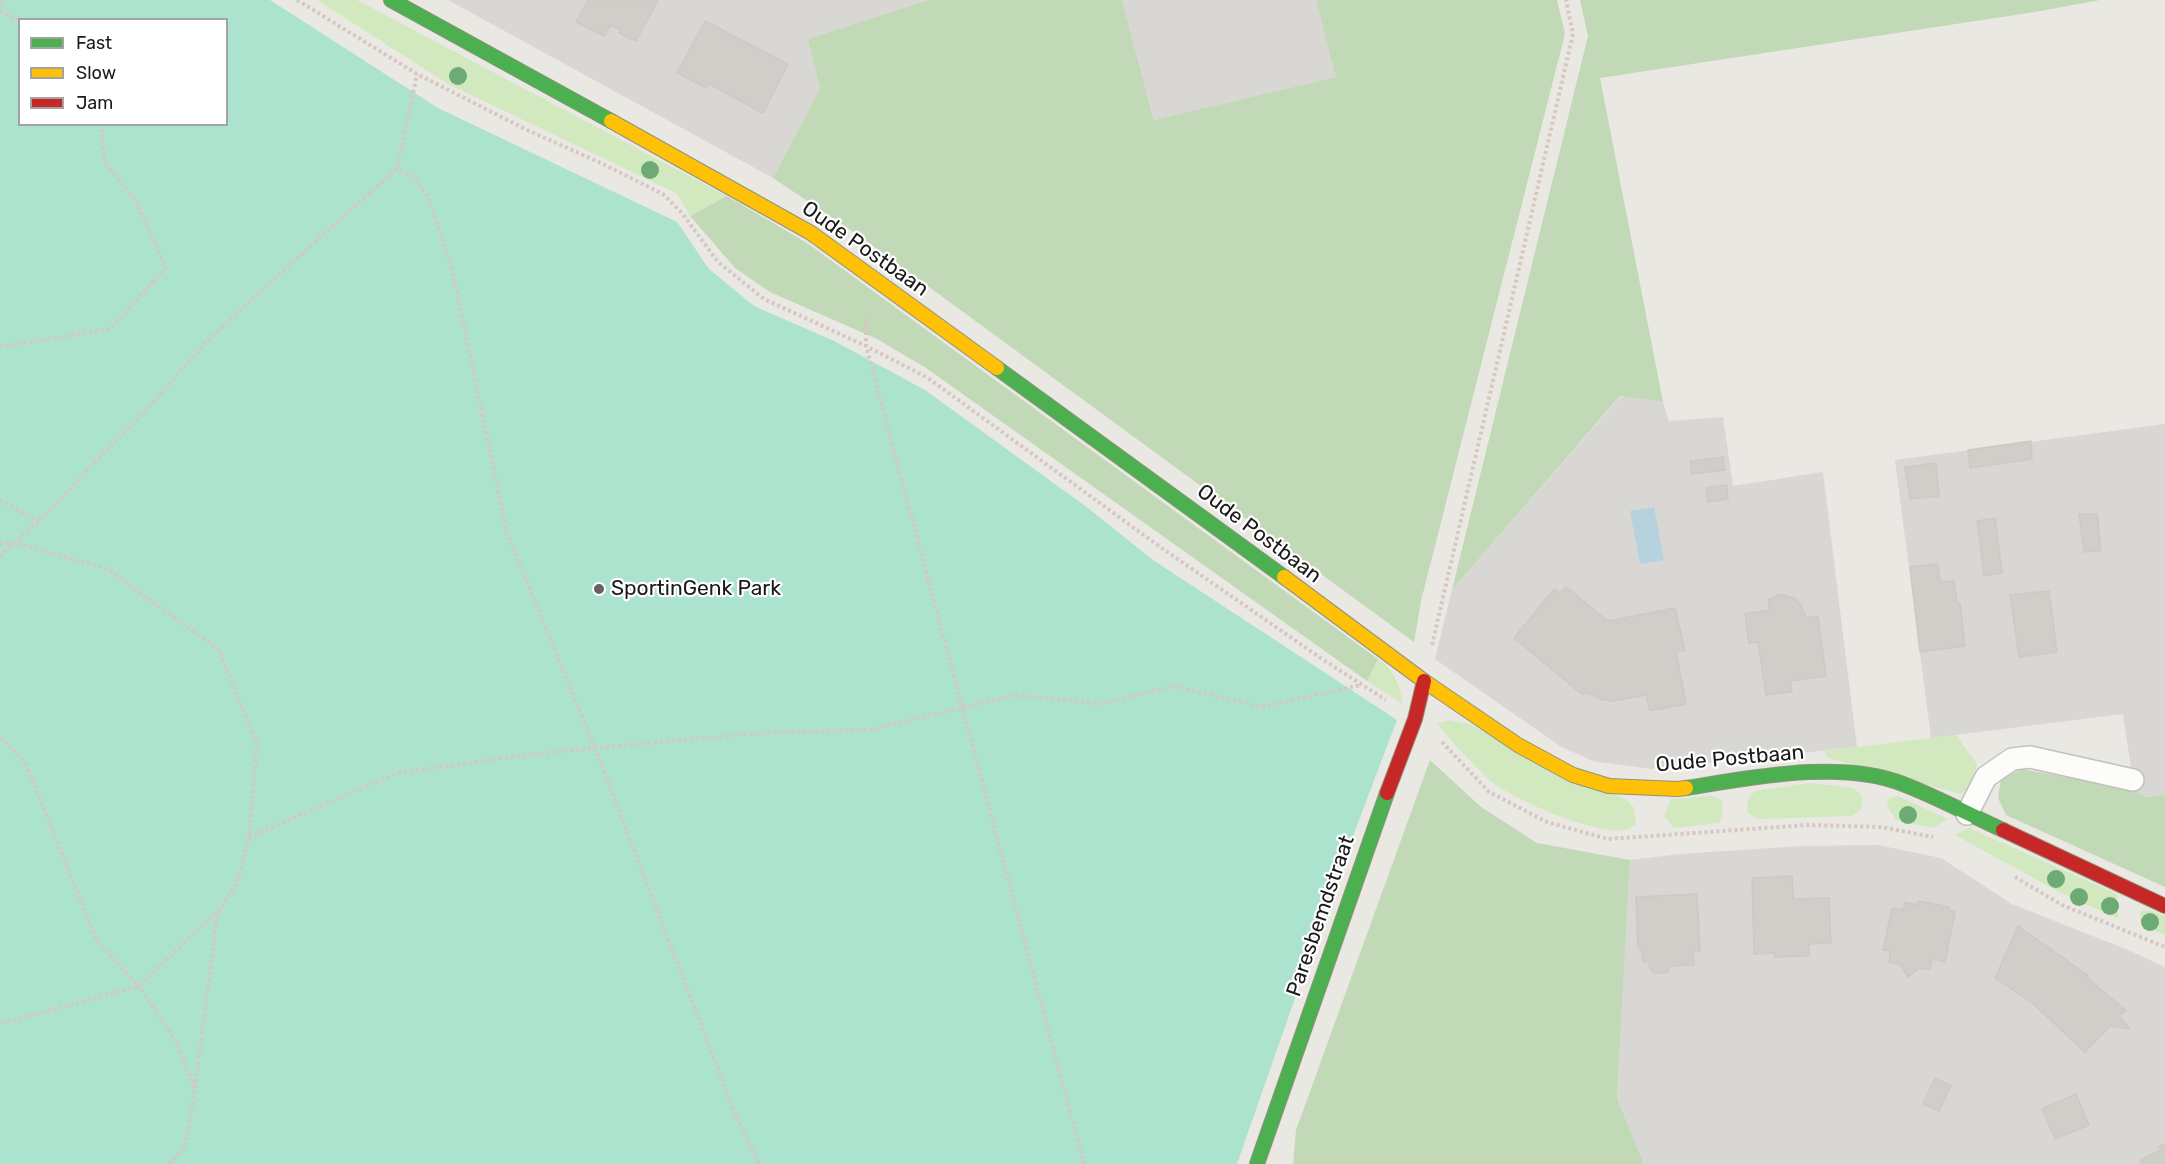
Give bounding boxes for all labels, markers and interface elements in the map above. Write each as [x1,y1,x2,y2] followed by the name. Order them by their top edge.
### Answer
[18,18,228,126] legend
[76,32,112,54] text: Fast
[76,62,116,84] text: Slow
[76,92,113,114] text: Jam
[797,196,933,302] street label: Oude Postbaan
[1192,479,1326,589] street label: Oude Postbaan
[611,576,781,602] place label: SportinGenk Park
[592,582,606,596] marker: SportinGenk Park
[1655,740,1805,778] street label: Oude Postbaan
[1282,832,1360,1000] street label: Paresbemdstraat

